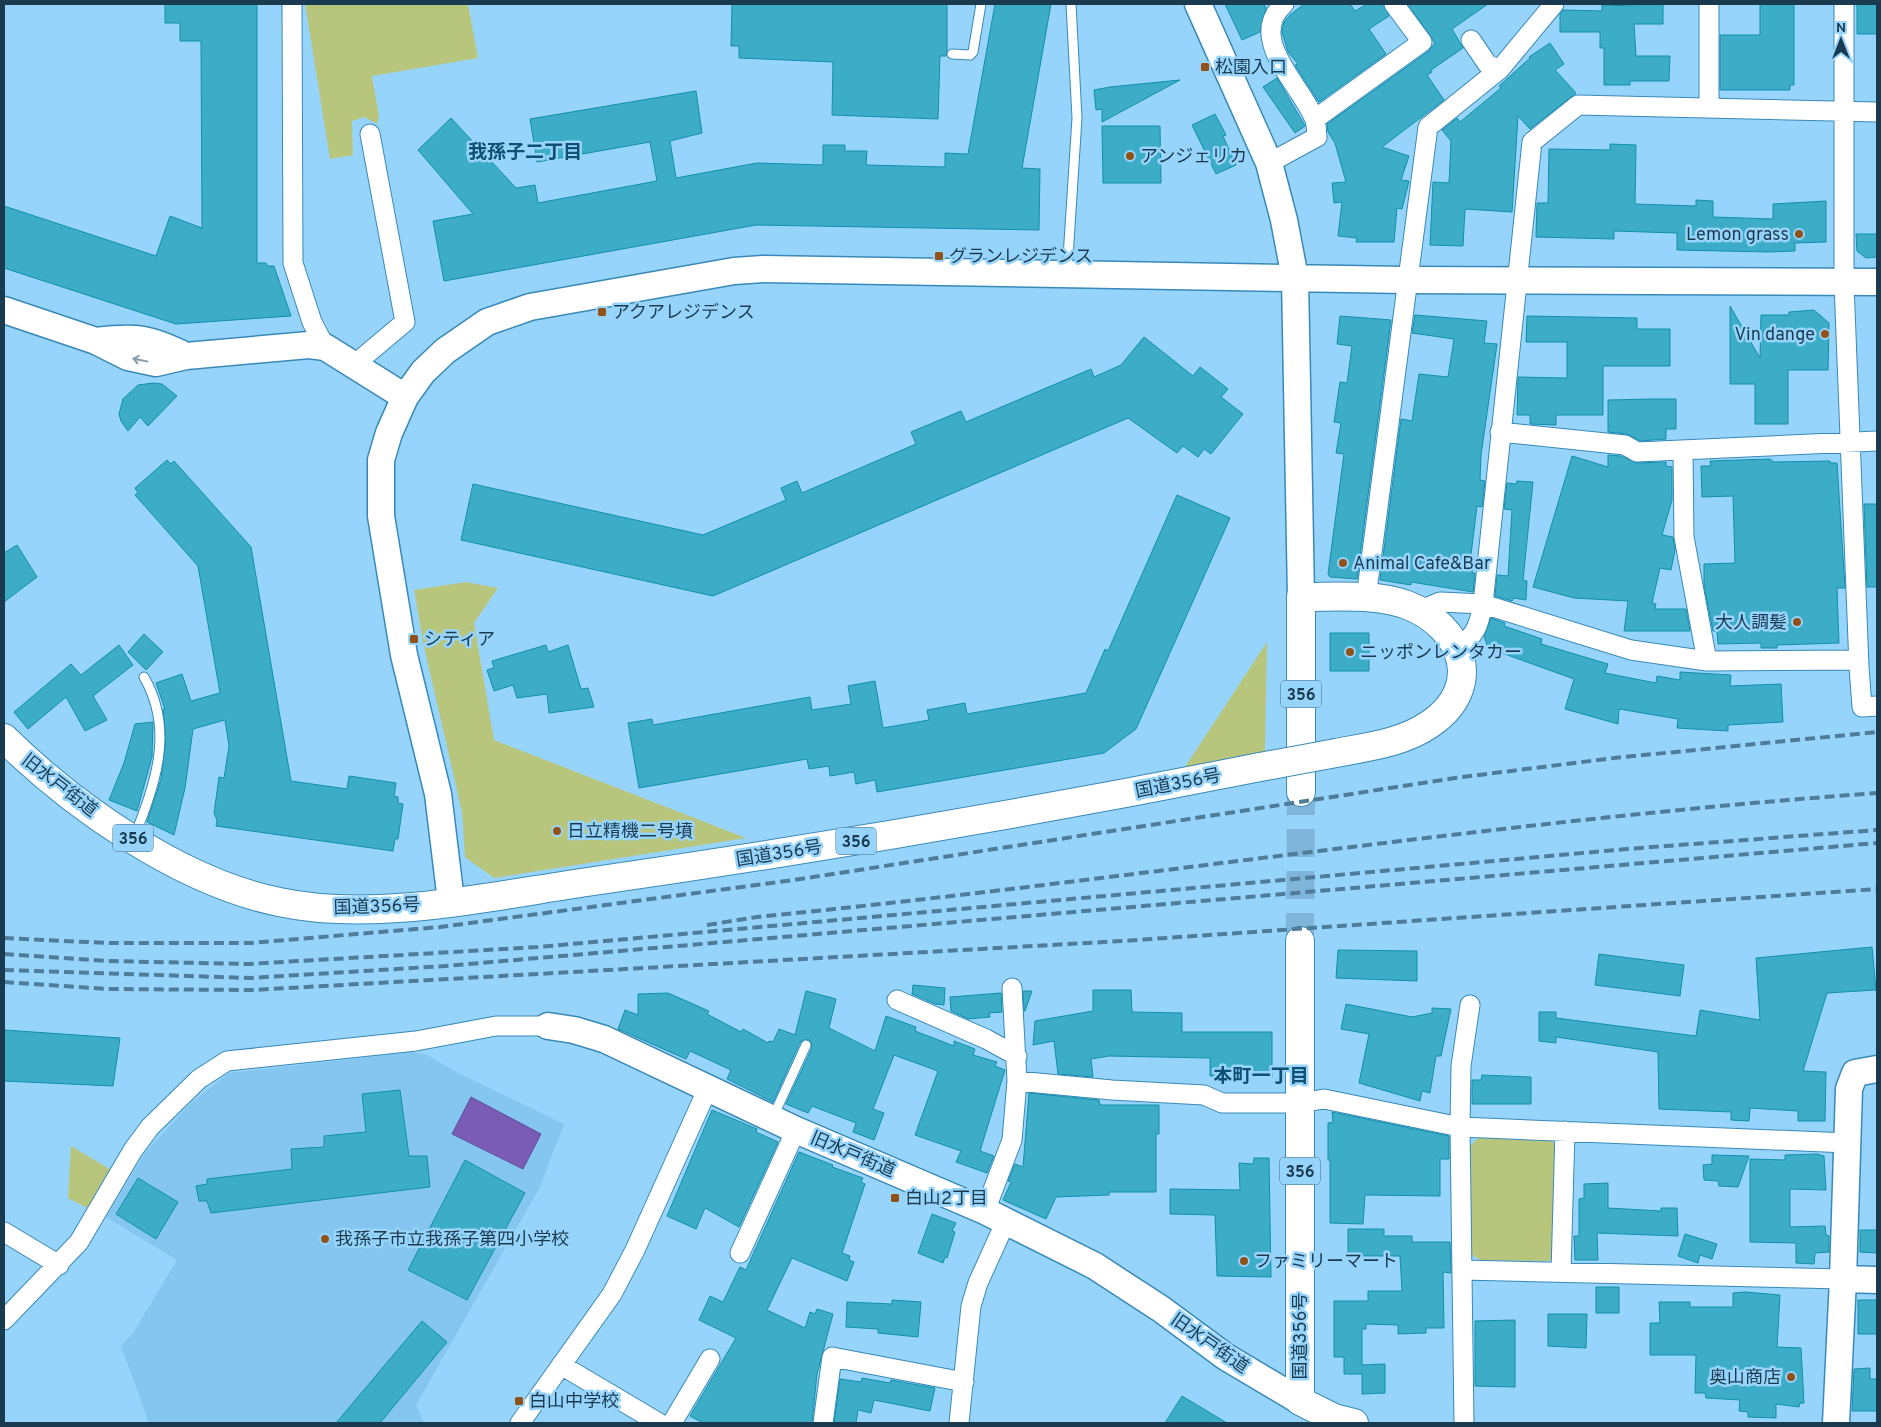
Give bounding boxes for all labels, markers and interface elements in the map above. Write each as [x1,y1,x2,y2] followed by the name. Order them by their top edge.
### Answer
[1816,15,1866,65] north arrow
[1836,20,1846,37] text: N
[1215,57,1287,80] place label: 松園入口
[1199,61,1211,73] marker: 松園入口
[468,141,582,165] district label: 我孫子二丁目
[1140,146,1247,169] place label: アンジェリカ
[1124,150,1136,162] marker: アンジェリカ
[1686,224,1789,247] place label: Lemon grass
[1793,228,1805,240] marker: Lemon grass
[949,246,1093,269] place label: グランレジデンス
[933,250,945,262] marker: グランレジデンス
[612,302,755,325] place label: アクアレジデンス
[596,306,608,318] marker: アクアレジデンス
[1734,324,1815,347] place label: Vin dange
[1819,328,1831,340] marker: Vin dange
[132,355,148,364] one-way arrow
[1353,553,1491,576] place label: Animal Cafe&Bar
[1337,557,1349,569] marker: Animal Cafe&Bar
[1715,612,1787,635] place label: 大人調髪
[1791,616,1803,628] marker: 大人調髪
[424,629,495,652] place label: シティア
[408,633,420,645] marker: シティア
[1360,642,1522,665] place label: ニッポンレンタカー
[1344,646,1356,658] marker: ニッポンレンタカー
[1281,681,1321,708] road number: 356
[17,749,102,823] street label: 旧水戸街道
[1134,765,1223,804] street label: 国道356号
[567,821,693,844] place label: 日立精機二号墳
[113,824,153,851] road number: 356
[551,825,563,837] marker: 日立精機二号墳
[836,828,876,854] road number: 356
[735,836,824,873] street label: 国道356号
[333,894,421,921] street label: 国道356号
[1213,1065,1309,1089] district label: 本町一丁目
[806,1127,898,1184] street label: 旧水戸街道
[1280,1158,1320,1184] road number: 356
[905,1188,988,1211] place label: 白山2丁目
[889,1192,901,1204] marker: 白山2丁目
[335,1229,569,1252] place label: 我孫子市立我孫子第四小学校
[319,1233,331,1245] marker: 我孫子市立我孫子第四小学校
[1254,1251,1398,1274] place label: ファミリーマート
[1238,1255,1250,1267] marker: ファミリーマート
[1290,1293,1313,1379] street label: 国道356号
[1166,1309,1253,1379] street label: 旧水戸街道
[1709,1367,1781,1390] place label: 奥山商店
[1785,1371,1797,1383] marker: 奥山商店
[529,1391,619,1414] place label: 白山中学校
[513,1395,525,1407] marker: 白山中学校

